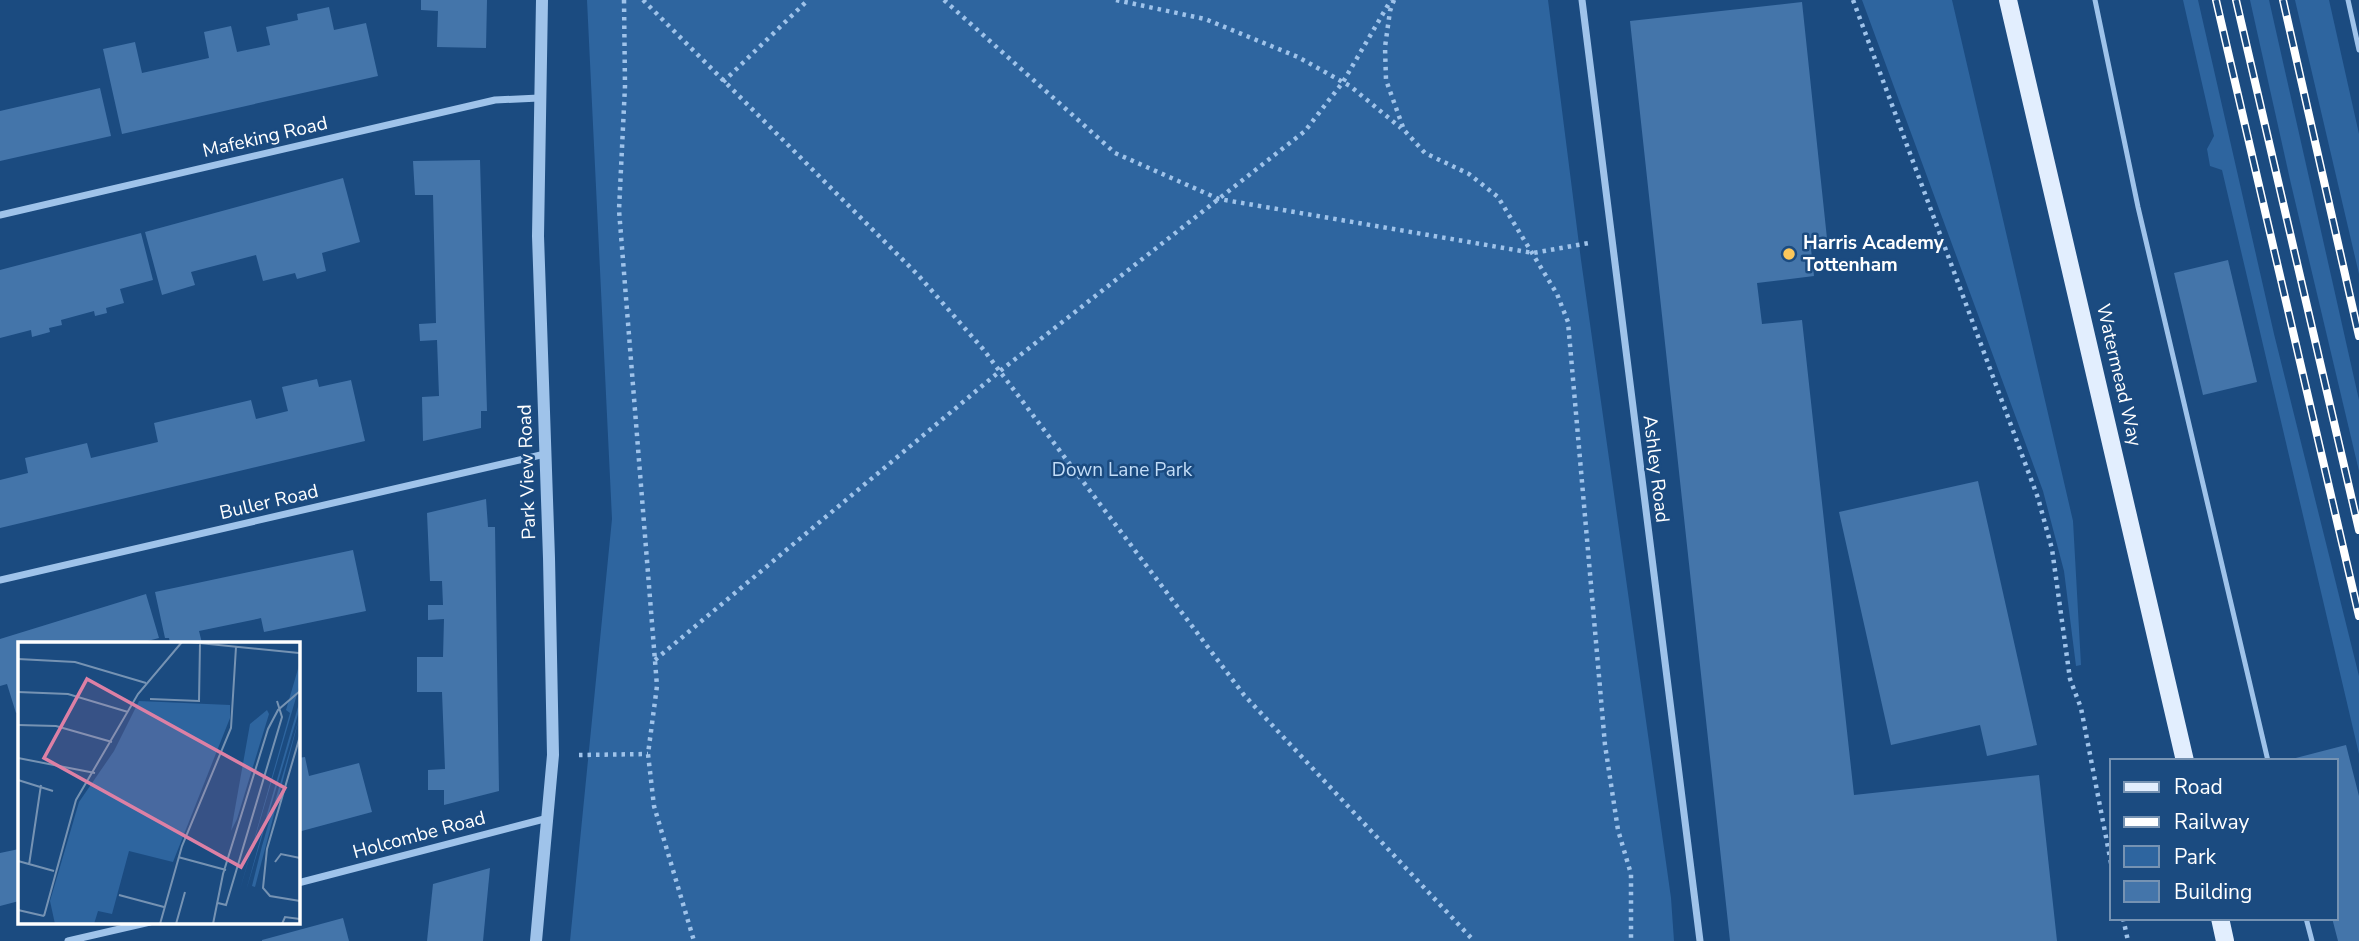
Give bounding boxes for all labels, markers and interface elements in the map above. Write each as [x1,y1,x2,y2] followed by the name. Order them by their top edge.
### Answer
[200,110,330,164] street label: Mafeking Road
[1803,230,1945,278] place label: Harris Academy Tottenham
[1781,246,1797,262] marker: Harris Academy Tottenham
[2090,301,2148,449] street label: Watermead Way
[512,404,542,540] street label: Park View Road
[1637,414,1675,524] street label: Ashley Road
[1052,457,1193,483] park label: Down Lane Park
[217,478,321,526] street label: Buller Road
[18,642,299,923] inset map
[2110,759,2338,920] legend
[2174,773,2223,801] text: Road
[350,805,488,865] street label: Holcombe Road
[2174,808,2249,836] text: Railway
[2174,843,2216,871] text: Park
[2174,878,2252,906] text: Building

